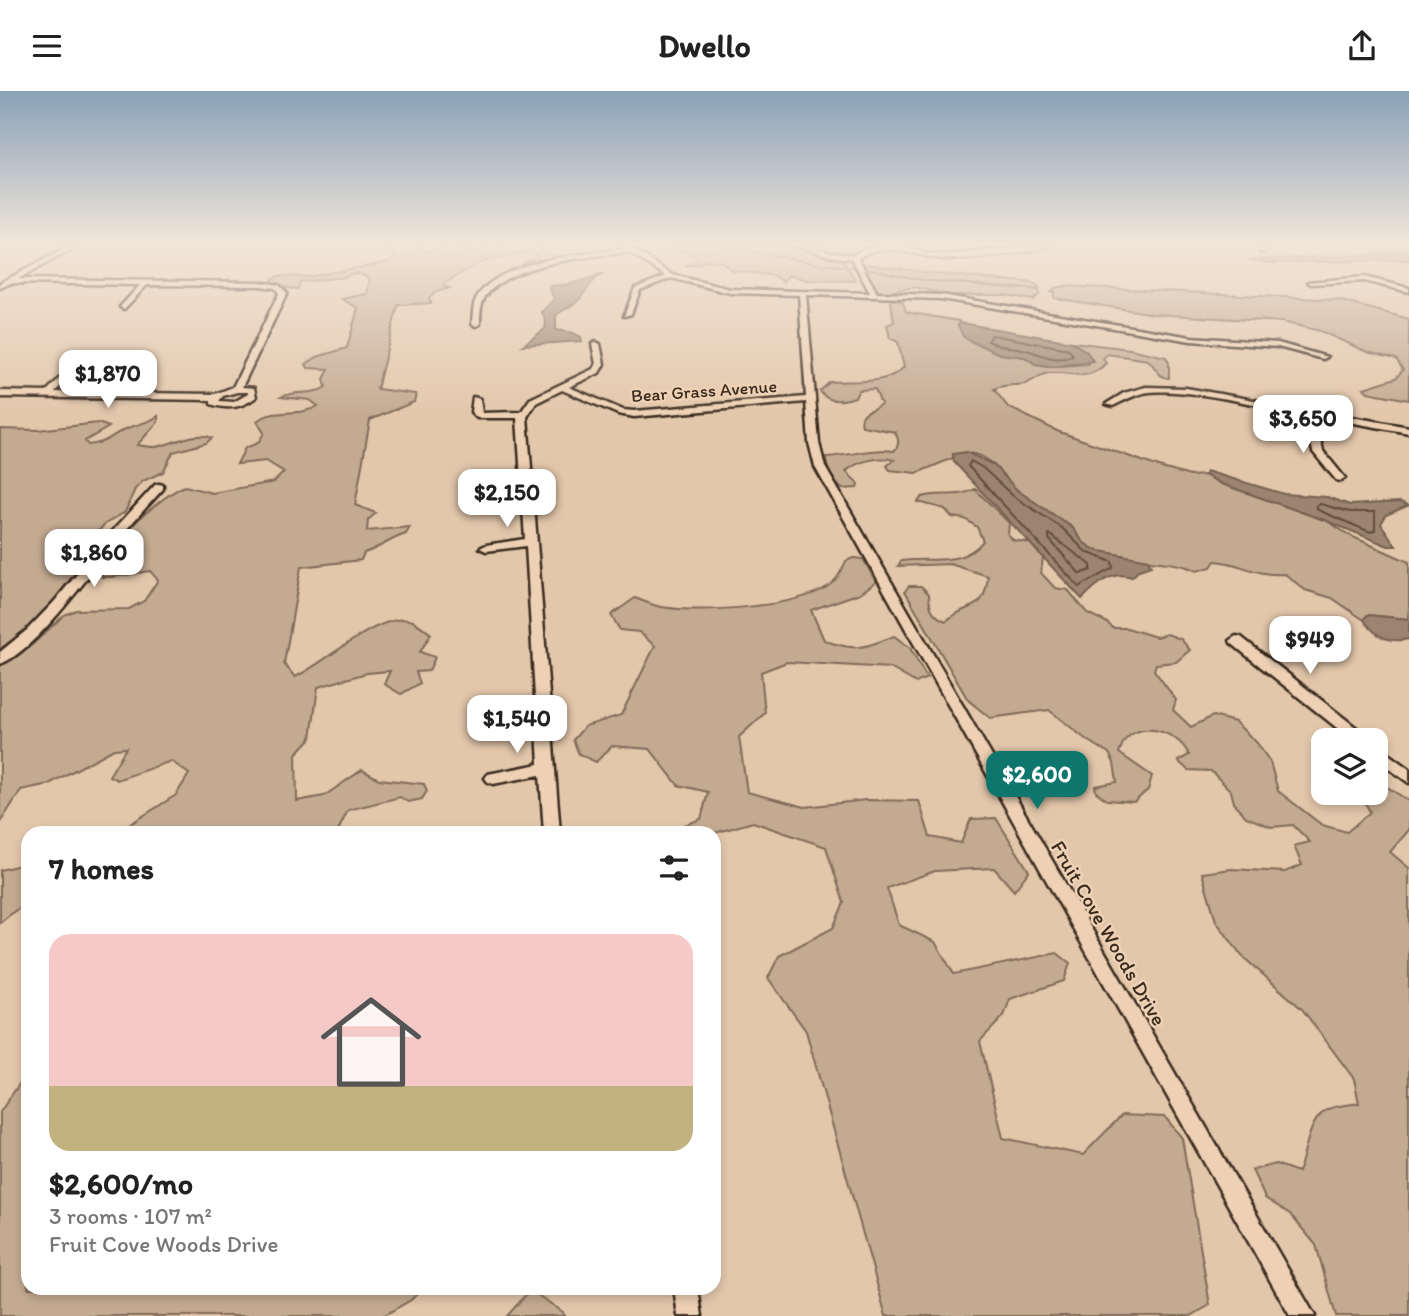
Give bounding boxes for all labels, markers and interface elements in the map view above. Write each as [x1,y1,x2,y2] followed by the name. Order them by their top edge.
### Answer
[28,27,66,65] icon: menu
[658,27,751,65] text: Dwello
[1343,27,1381,65] icon: share
[51,351,165,410] pin: $1,870
[75,359,141,387] text: $1,870
[630,375,778,407] street label: Bear Grass Avenue
[1246,395,1360,455] pin: $3,650
[1269,404,1337,432] text: $3,650
[450,469,564,529] pin: $2,150
[474,478,540,506] text: $2,150
[37,529,151,589] pin: $1,860
[61,538,127,566] text: $1,860
[1269,617,1351,676] pin: $949
[1285,625,1335,653] text: $949
[460,695,574,755] pin: $1,540
[483,704,551,732] text: $1,540
[1311,728,1388,805] map controls
[1311,728,1388,805] button: layers
[980,751,1094,811] pin: $2,600
[1002,760,1072,788] text: $2,600
[1046,836,1172,1030] street label: Fruit Cove Woods Drive
[655,849,693,887] icon: filters
[49,850,154,887] text: 7 homes
[308,979,434,1105] icon: home
[49,1165,193,1202] text: $2,600/mo
[49,1202,212,1230] text: 3 rooms · 107 m²
[49,1230,278,1258] text: Fruit Cove Woods Drive

